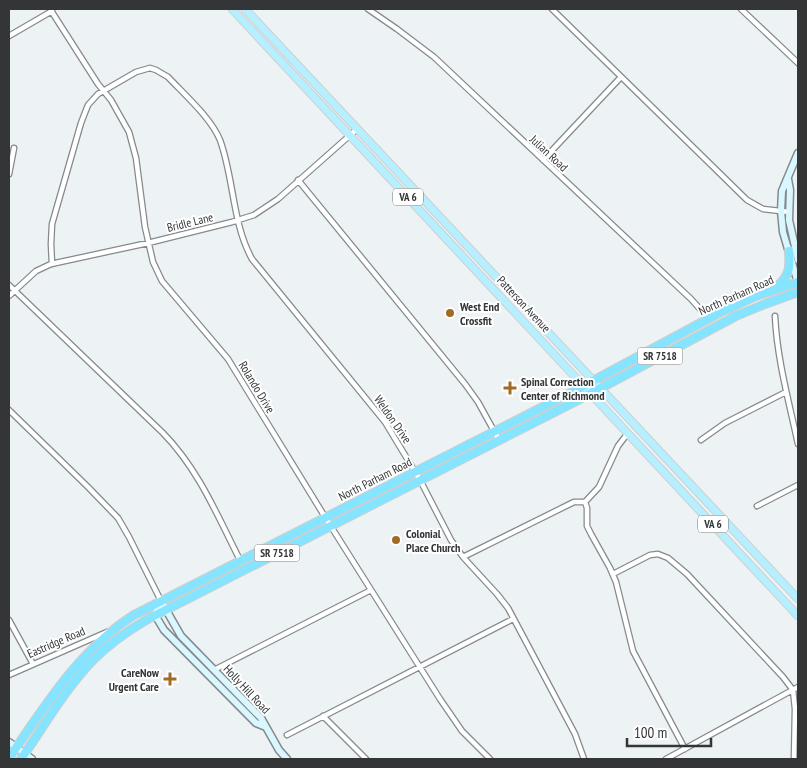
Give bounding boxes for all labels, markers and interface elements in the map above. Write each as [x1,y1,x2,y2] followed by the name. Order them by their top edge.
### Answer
[526,131,571,174] street label: Julian Road
[393,188,423,206] road number: VA 6
[165,209,215,235] street label: Bridle Lane
[696,272,776,318] street label: North Parham Road
[494,273,554,335] street label: Patterson Avenue
[459,299,499,328] place label: West End Crossfit
[444,307,456,319] marker: West End Crossfit
[638,348,682,364] road number: SR 7518
[236,358,278,416] street label: Rolando Drive
[521,374,605,403] place label: Spinal Correction Center of Richmond
[503,381,517,395] marker: Spinal Correction Center of Richmond
[371,392,415,446] street label: Weldon Drive
[336,454,414,504] street label: North Parham Road
[698,516,728,532] road number: VA 6
[406,526,460,555] place label: Colonial Place Church
[390,534,402,546] marker: Colonial Place Church
[254,544,300,562] road number: SR 7518
[25,623,87,661] street label: Eastridge Road
[221,661,273,717] street label: Holly Hill Road
[109,665,160,694] place label: CareNow Urgent Care
[163,672,177,686] marker: CareNow Urgent Care
[627,716,711,748] scale bar
[634,723,667,742] text: 100 m

